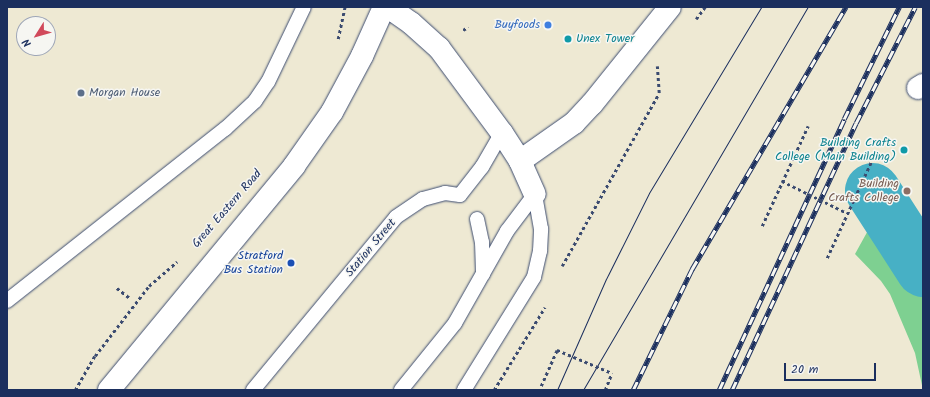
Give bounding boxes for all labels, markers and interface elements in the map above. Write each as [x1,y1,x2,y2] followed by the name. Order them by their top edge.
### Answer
[16,16,56,56] north arrow
[494,18,540,32] place label: Buyfoods
[543,20,553,30] marker: Buyfoods
[576,32,634,46] place label: Unex Tower
[18,34,36,51] text: N
[563,34,573,44] marker: Unex Tower
[89,86,160,100] place label: Morgan House
[76,88,86,98] marker: Morgan House
[775,136,896,164] place label: Building Crafts College (Main Building)
[899,145,909,155] marker: Building Crafts College (Main Building)
[189,167,265,251] street label: Great Eastern Road
[828,177,899,205] place label: Building Crafts College
[902,186,912,196] marker: Building Crafts College
[343,216,399,280] street label: Station Street
[224,249,283,277] place label: Stratford Bus Station
[286,258,296,268] marker: Stratford Bus Station
[786,355,878,381] scale bar
[791,360,818,379] text: 20 m

